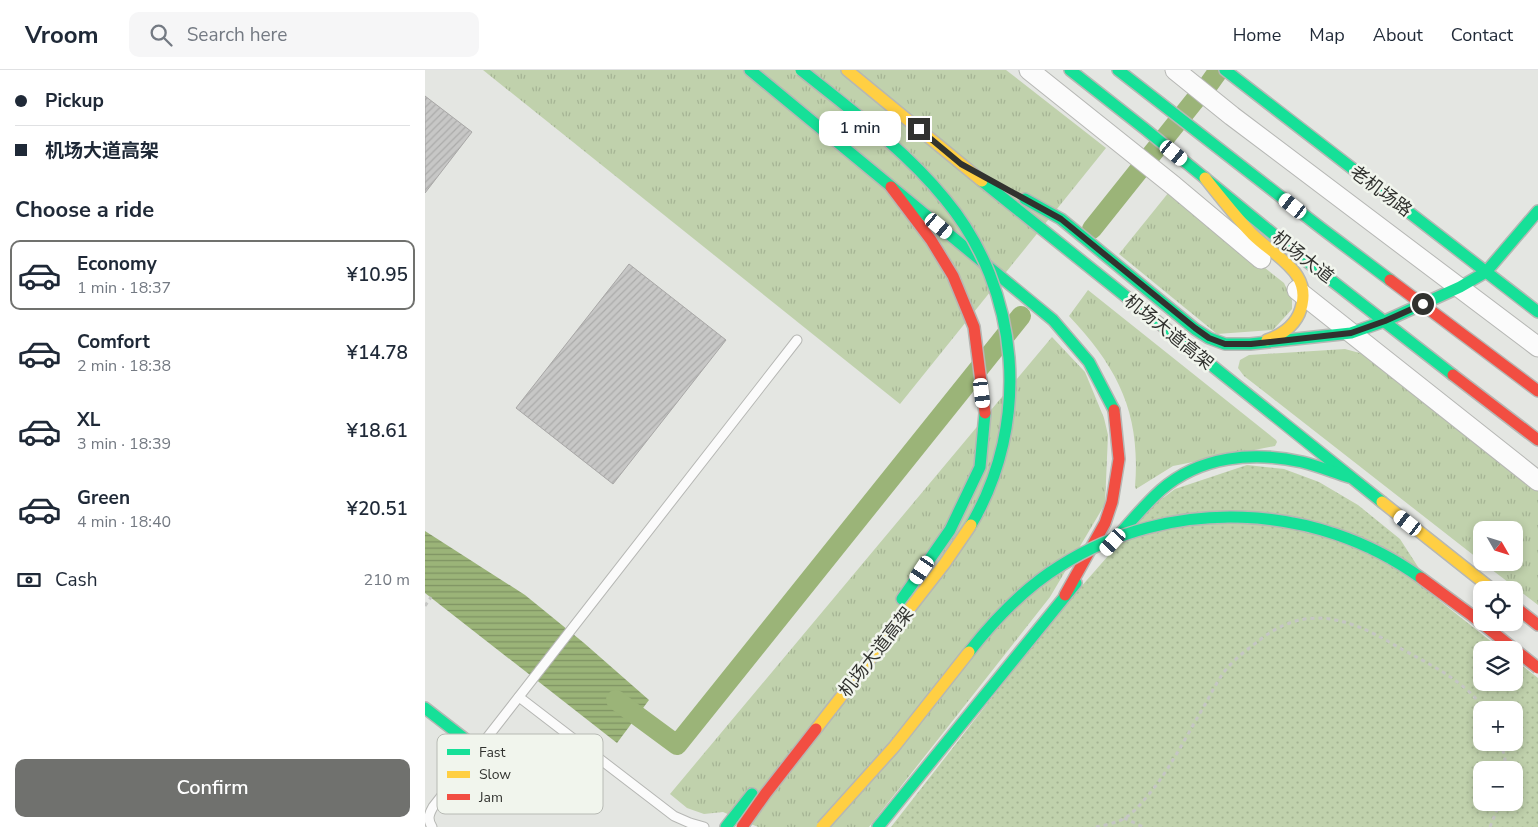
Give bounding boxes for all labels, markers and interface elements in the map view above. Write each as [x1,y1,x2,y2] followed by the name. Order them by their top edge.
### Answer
[129,12,479,57] search box
[25,19,99,51] text: Vroom
[147,21,175,49] icon: search
[187,22,287,48] text: Search here
[1233,23,1281,47] text: Home
[1309,23,1345,47] text: Map
[1373,23,1423,47] text: About
[1451,23,1513,47] text: Contact
[45,88,104,114] text: Pickup
[819,112,901,146] callout: 1 min
[840,117,880,139] text: 1 min
[908,118,930,140] route end
[45,138,159,164] text: 机场大道高架
[1157,138,1190,168] car
[1345,160,1417,222] street label: 老机场路
[1276,191,1309,221] car
[15,195,154,225] text: Choose a ride
[922,211,955,241] car
[1267,225,1339,289] street label: 机场大道
[77,251,157,277] text: Economy
[17,253,62,298] icon: car
[346,262,408,288] text: ¥10.95
[77,277,171,299] text: 1 min · 18:37
[1119,289,1219,375] street label: 机场大道高架
[1412,293,1434,315] route start
[77,329,150,355] text: Comfort
[17,331,62,376] icon: car
[346,340,408,366] text: ¥14.78
[77,355,171,377] text: 2 min · 18:38
[972,377,991,409] car
[77,407,100,433] text: XL
[17,409,62,454] icon: car
[346,418,408,444] text: ¥18.61
[77,433,171,455] text: 3 min · 18:39
[77,485,130,511] text: Green
[17,487,62,532] icon: car
[346,496,408,522] text: ¥20.51
[1391,508,1424,538] car
[77,511,171,533] text: 4 min · 18:40
[1473,521,1523,571] north arrow
[1473,521,1523,811] map controls
[1097,526,1128,558] car
[907,553,936,587] car
[15,566,43,594] icon: cash
[55,567,97,593] text: Cash
[363,569,410,591] text: 210 m
[1473,581,1523,631] button: locate
[833,602,919,702] street label: 机场大道高架
[1473,641,1523,691] button: layers
[1473,701,1523,751] button: +
[437,734,603,814] legend
[479,743,505,762] text: Fast
[15,759,410,817] button: Confirm
[1473,761,1523,811] button: −
[479,765,511,784] text: Slow
[478,788,503,807] text: Jam

